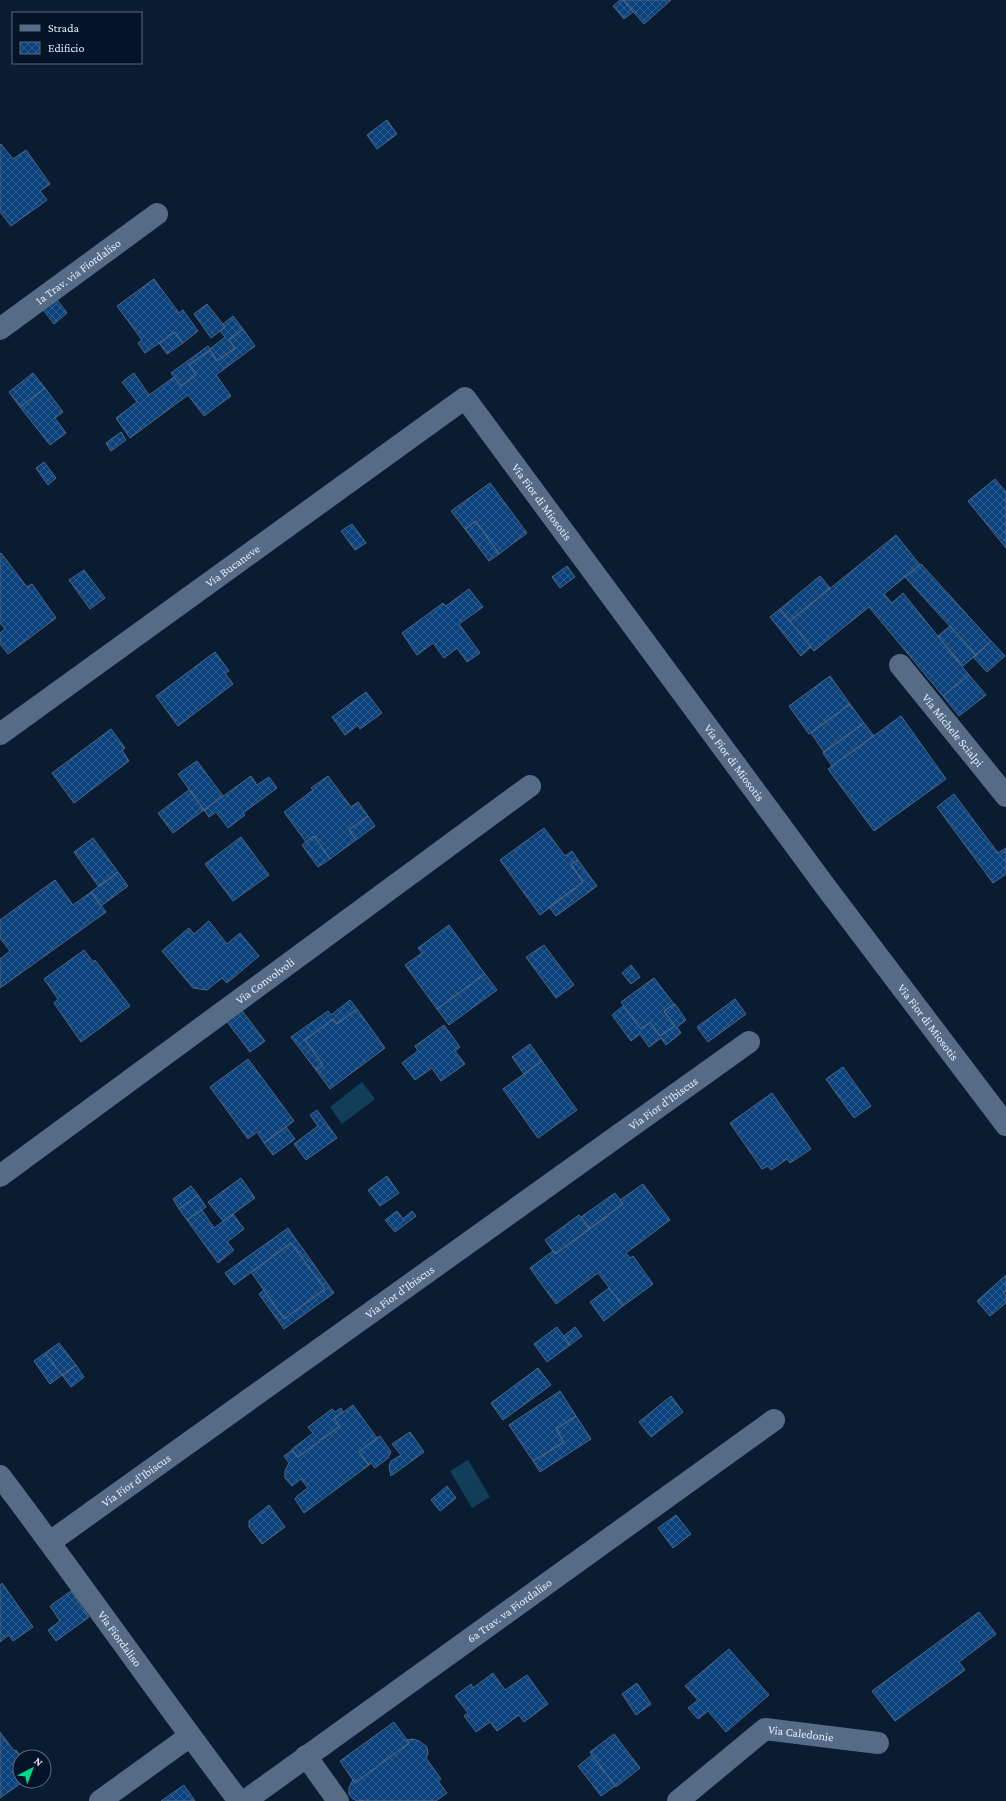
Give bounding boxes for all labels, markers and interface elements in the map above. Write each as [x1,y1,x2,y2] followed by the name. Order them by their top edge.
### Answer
[12,12,142,64] legend
[48,21,79,35] text: Strada
[48,41,85,55] text: Edificio
[33,236,124,308] street label: 1a Trav. via Fiordaliso
[509,461,575,544] street label: Via Fior di Miosotis
[203,542,262,590] street label: Via Bucaneve
[919,691,987,770] street label: Via Michele Scialpi
[701,721,767,804] street label: Via Fior di Miosotis
[233,955,297,1007] street label: Via Convolvoli
[895,981,962,1064] street label: Via Fior di Miosotis
[626,1074,701,1133] street label: Via Fior d'Ibiscus
[362,1262,437,1321] street label: Via Fior d'Ibiscus
[99,1451,174,1510] street label: Via Fior d'Ibiscus
[464,1575,555,1646] street label: 6a Trav. va Fiordaliso
[95,1608,145,1669] street label: Via Fiordaliso
[767,1722,834,1744] street label: Via Caledonie
[12,1749,52,1789] north arrow
[32,1755,46,1769] text: N

